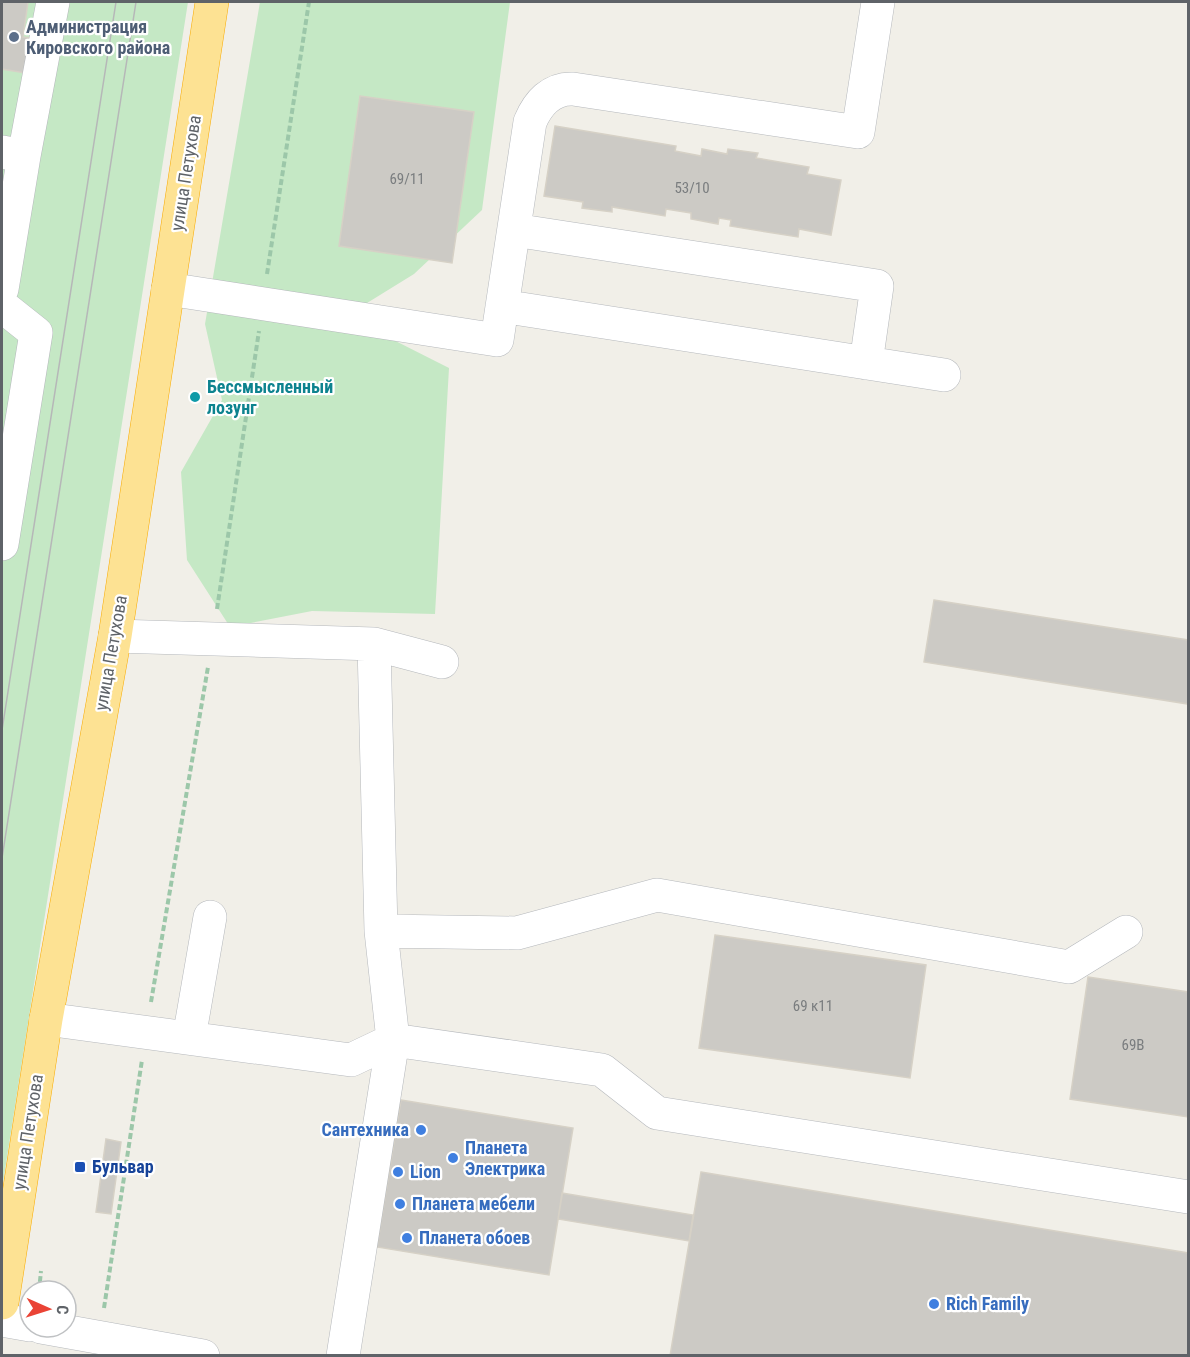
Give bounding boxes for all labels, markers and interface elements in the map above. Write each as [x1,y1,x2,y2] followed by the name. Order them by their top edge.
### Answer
[26,16,170,58] place label: Администрация Кировского района
[7,30,21,44] marker: Администрация Кировского района
[166,114,205,232] street label: улица Петухова
[389,170,425,188] house number: 69/11
[674,179,710,197] house number: 53/10
[207,376,333,418] place label: Бессмысленный лозунг
[188,390,202,404] marker: Бессмысленный лозунг
[90,594,131,712] street label: улица Петухова
[793,997,833,1015] house number: 69 к11
[1122,1036,1145,1054] house number: 69В
[8,1073,47,1191] street label: улица Петухова
[321,1119,409,1140] place label: Сантехника
[414,1123,428,1137] marker: Сантехника
[465,1137,545,1179] place label: Планета Электрика
[446,1151,460,1165] marker: Планета Электрика
[92,1156,154,1177] place label: Бульвар
[73,1160,87,1174] marker: Бульвар
[410,1161,441,1182] place label: Lion
[391,1165,405,1179] marker: Lion
[412,1193,535,1214] place label: Планета мебели
[393,1197,407,1211] marker: Планета мебели
[419,1227,530,1248] place label: Планета обоев
[400,1231,414,1245] marker: Планета обоев
[18,1279,78,1339] north arrow
[946,1293,1029,1314] place label: Rich Family
[927,1297,941,1311] marker: Rich Family
[53,1305,72,1315] text: С

